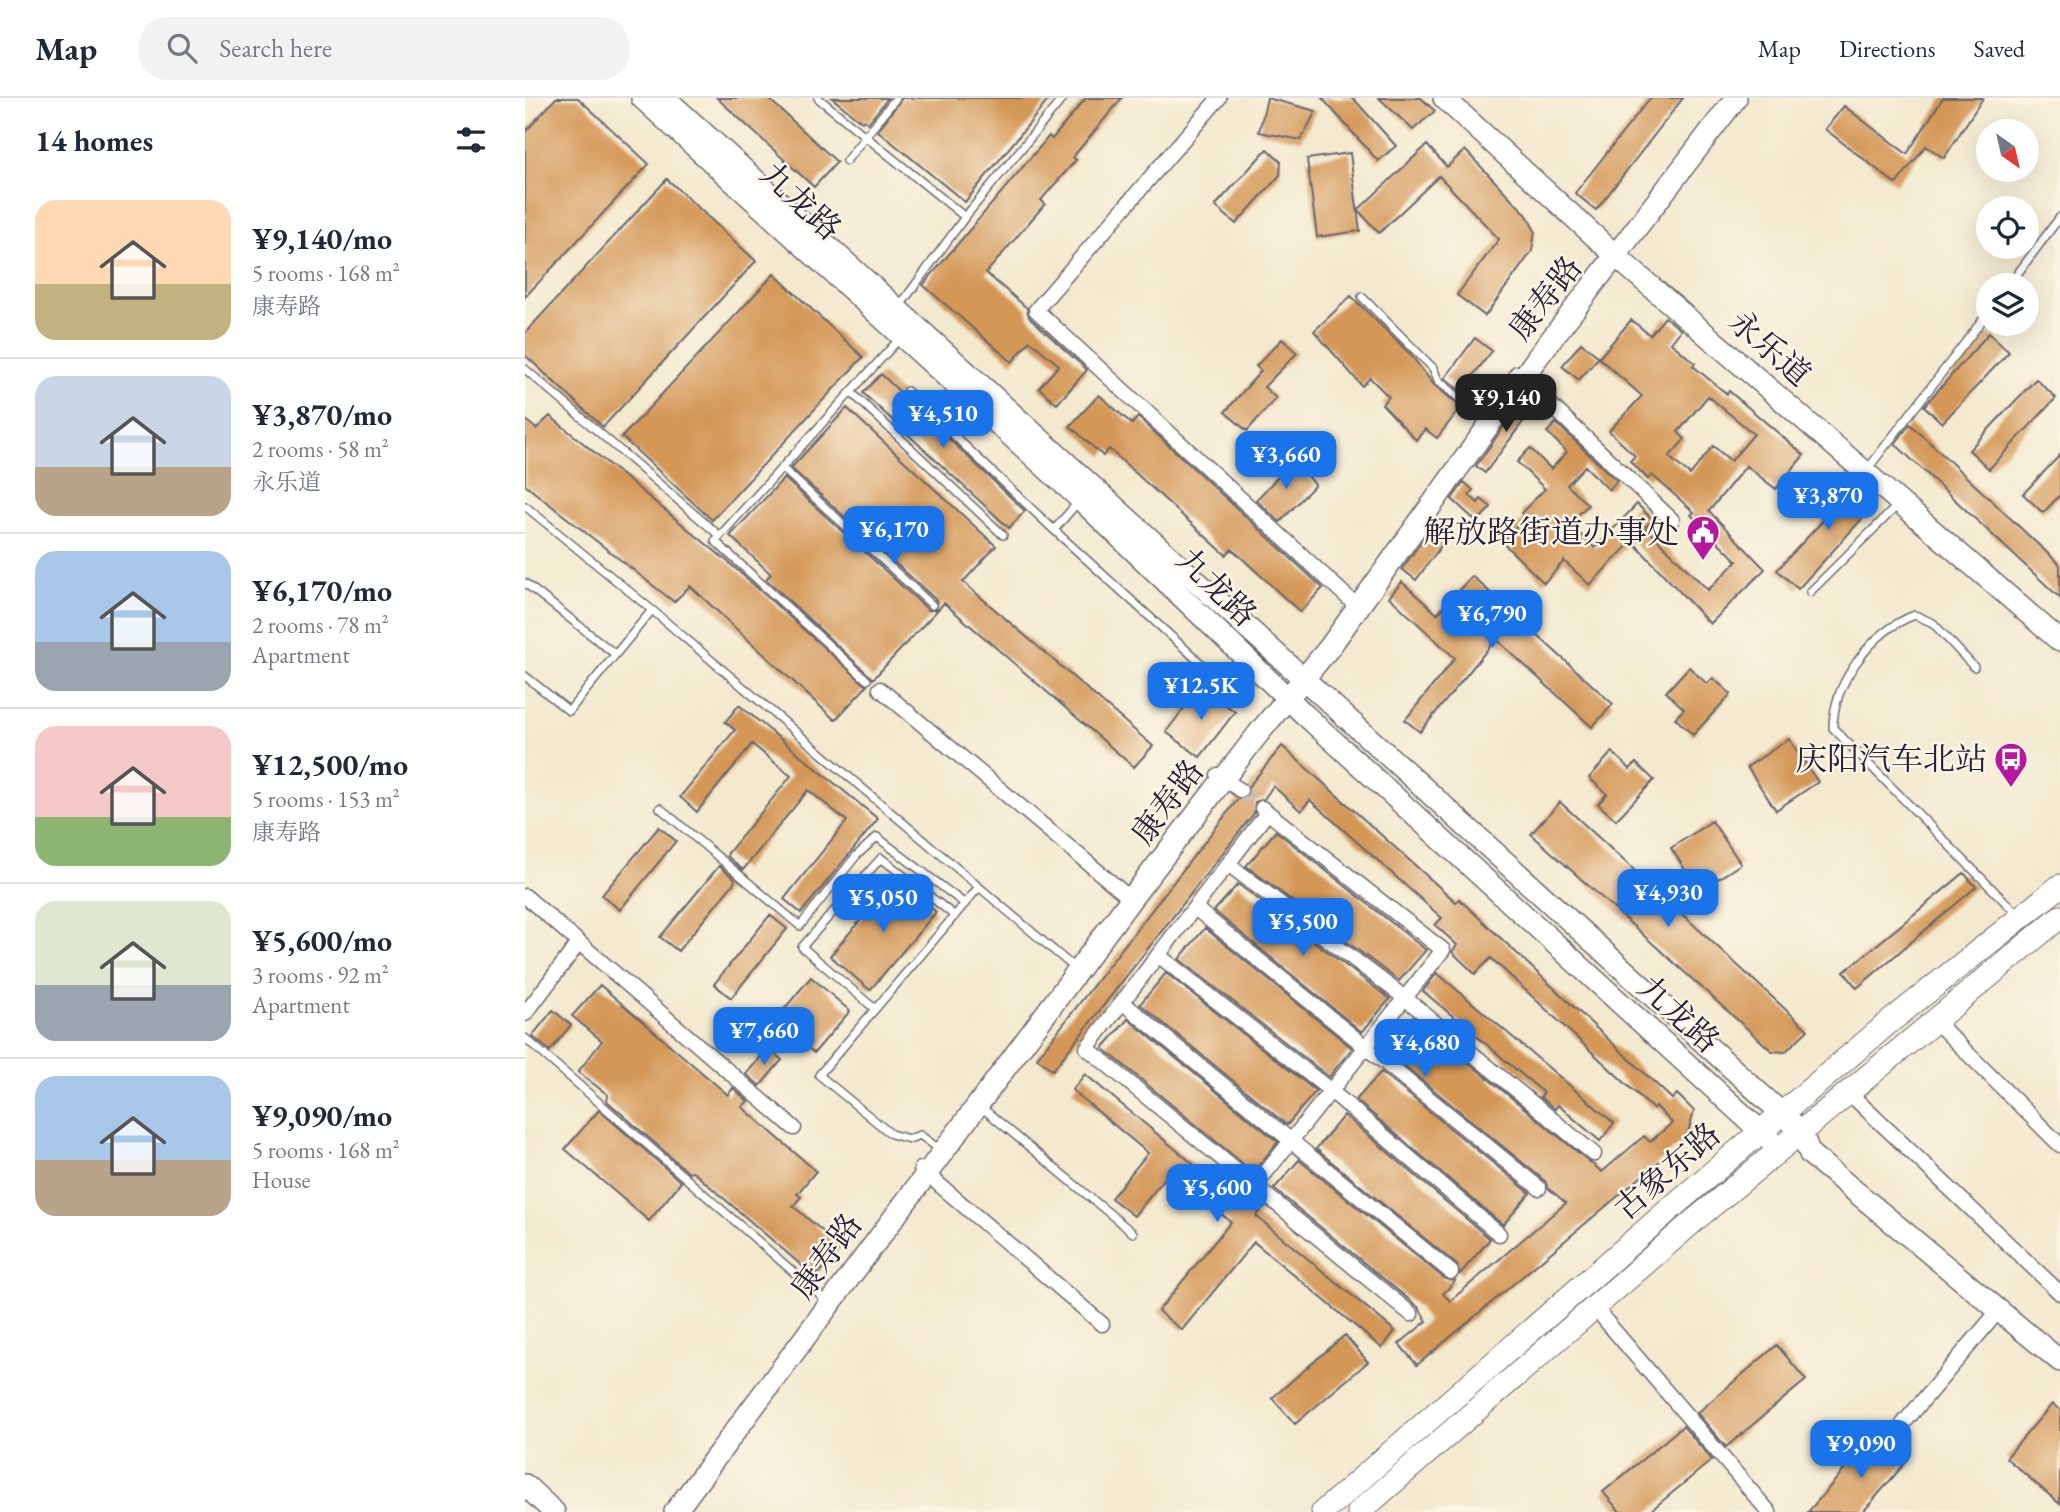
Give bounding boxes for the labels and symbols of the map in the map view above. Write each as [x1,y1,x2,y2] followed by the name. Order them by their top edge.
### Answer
[1976,119,2039,182] north arrow
[752,153,850,249] street label: 九龙路
[1499,247,1591,349] street label: 康寿路
[1720,301,1820,395] street label: 永乐道
[1449,374,1563,434] pin: ¥9,140
[886,390,1000,450] pin: ¥4,510
[1229,432,1343,491] pin: ¥3,660
[1771,472,1885,532] pin: ¥3,870
[837,506,951,566] pin: ¥6,170
[1423,511,1679,553] place label: 解放路街道办事处
[1684,513,1722,562] public building icon: 解放路街道办事处
[1168,539,1266,635] street label: 九龙路
[1435,590,1549,650] pin: ¥6,790
[1144,662,1258,722] pin: ¥12.5K
[1795,738,1987,780] place label: 庆阳汽车北站
[1992,740,2030,789] bus stop icon: 庆阳汽车北站
[1121,751,1213,853] street label: 康寿路
[1611,870,1725,929] pin: ¥4,930
[826,874,940,934] pin: ¥5,050
[1246,898,1360,958] pin: ¥5,500
[1629,966,1729,1062] street label: 九龙路
[707,1007,821,1067] pin: ¥7,660
[1368,1020,1482,1079] pin: ¥4,680
[1605,1113,1729,1229] street label: 古象东路
[1160,1164,1274,1224] pin: ¥5,600
[781,1205,871,1307] street label: 康寿路
[1804,1420,1918,1480] pin: ¥9,090

